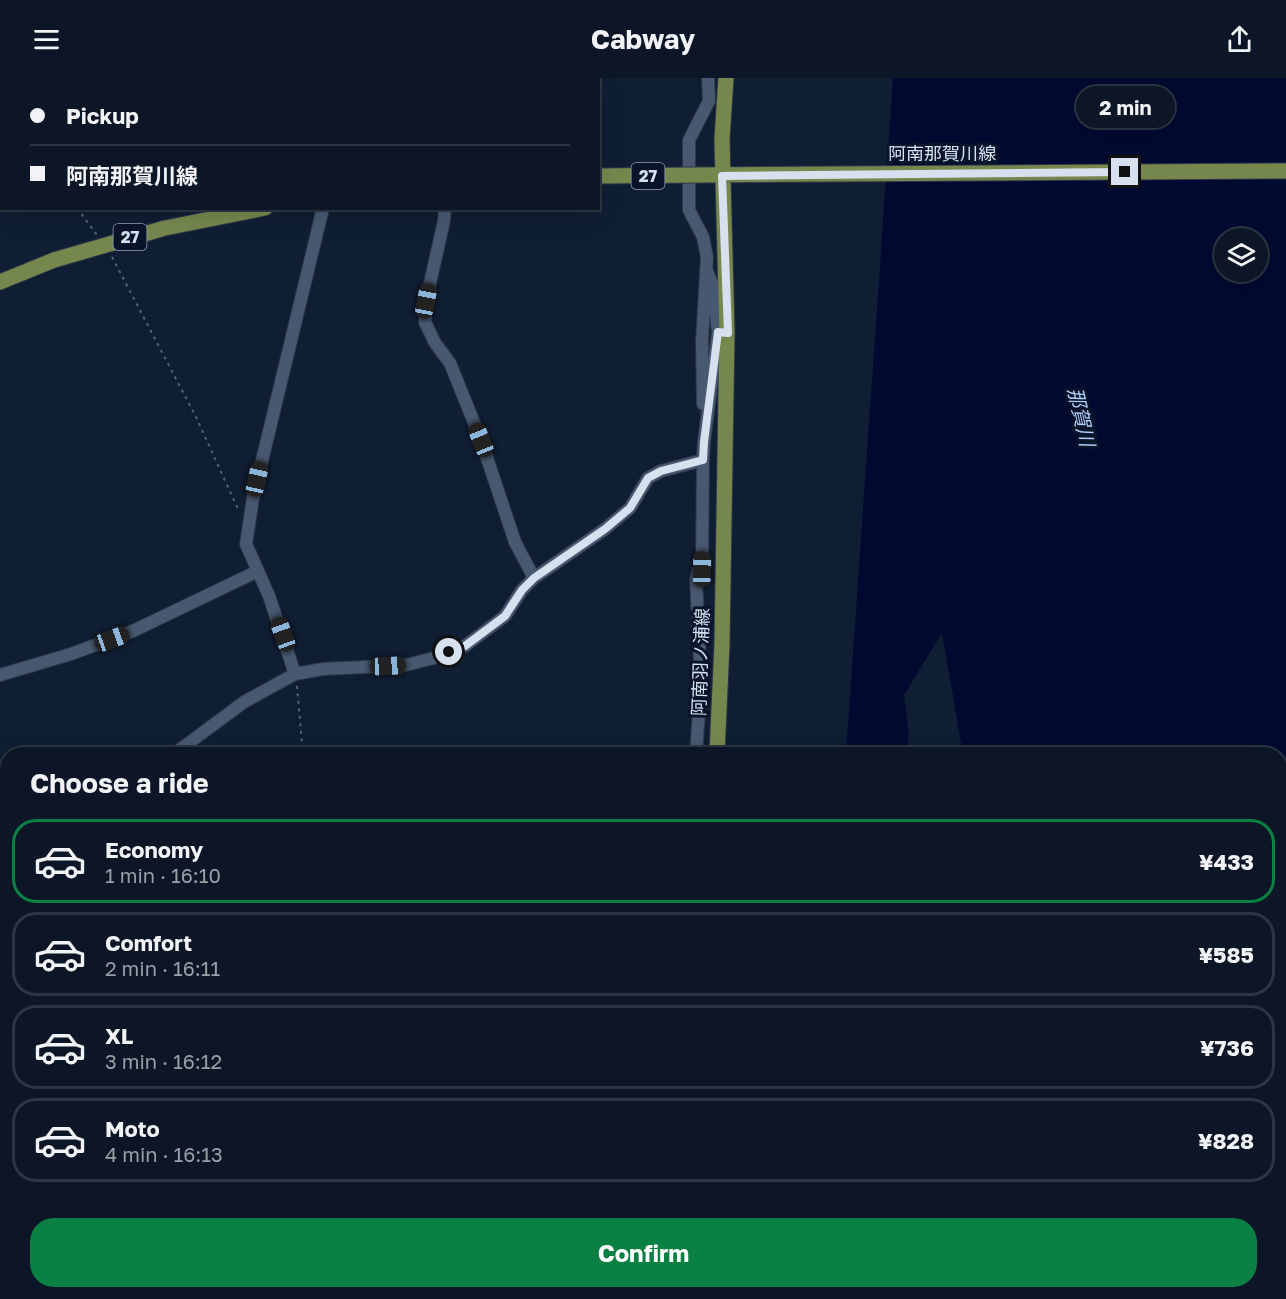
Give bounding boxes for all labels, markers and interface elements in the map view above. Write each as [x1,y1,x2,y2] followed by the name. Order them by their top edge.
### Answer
[30,23,63,56] icon: menu
[591,23,695,55] text: Cabway
[1223,23,1256,56] icon: share
[1076,85,1174,127] callout: 2 min
[1099,95,1152,119] text: 2 min
[66,102,139,129] text: Pickup
[888,142,996,164] street label: 阿南那賀川線
[1111,158,1138,185] route end
[66,162,198,189] text: 阿南那賀川線
[632,163,664,189] road number: 27
[114,224,146,250] road number: 27
[1214,228,1268,282] map controls
[1214,228,1268,282] button: layers
[414,282,438,320] car
[1064,385,1101,451] water label: 那賀川
[466,420,496,460] car
[244,459,270,499] car
[693,551,711,587] car
[687,608,713,716] street label: 阿南羽ノ浦線
[268,614,298,654] car
[92,624,132,654] car
[435,638,462,665] route start
[370,656,406,676] car
[30,767,209,799] text: Choose a ride
[33,834,87,888] icon: car
[105,836,203,863] text: Economy
[1199,848,1254,875] text: ¥433
[105,863,221,887] text: 1 min · 16:10
[33,927,87,981] icon: car
[105,929,192,956] text: Comfort
[1199,941,1254,968] text: ¥585
[105,956,220,980] text: 2 min · 16:11
[33,1020,87,1074] icon: car
[105,1022,133,1049] text: XL
[1200,1034,1254,1061] text: ¥736
[105,1049,222,1073] text: 3 min · 16:12
[33,1113,87,1167] icon: car
[105,1115,160,1142] text: Moto
[1198,1127,1254,1154] text: ¥828
[105,1142,223,1166] text: 4 min · 16:13
[30,1218,1257,1287] button: Confirm

